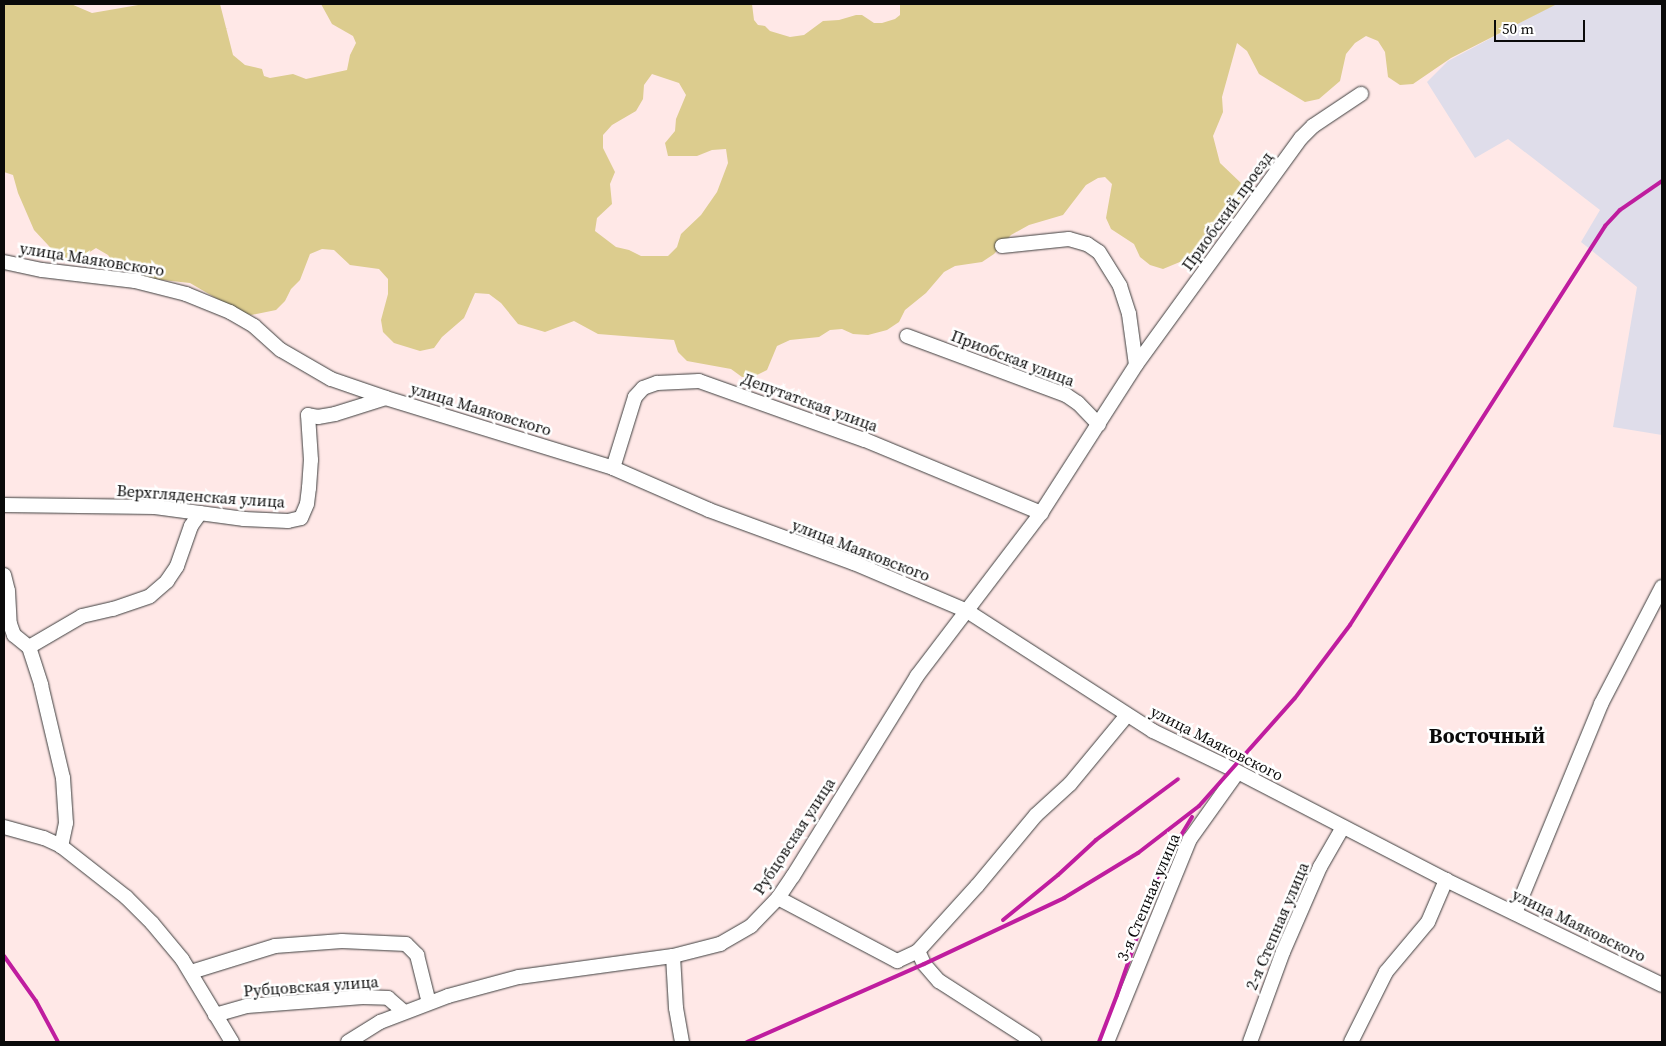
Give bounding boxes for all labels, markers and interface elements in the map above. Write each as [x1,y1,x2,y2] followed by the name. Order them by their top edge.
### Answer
[1496,10,1587,42] scale bar
[1502,18,1534,39] text: 50 m
[1178,148,1276,274] street label: Приобский проезд
[18,238,166,280] street label: улица Маяковского
[949,326,1077,390] street label: Приобская улица
[739,368,881,436] street label: Депутатская улица
[408,378,554,440] street label: улица Маяковского
[116,481,286,511] street label: Верхгляденская улица
[789,515,933,585] street label: улица Маяковского
[1148,701,1286,785] street label: улица Маяковского
[1429,723,1545,749] district label: Восточный
[749,774,839,898] street label: Рубцовская улица
[1112,830,1184,964] street label: 3-я Степная улица
[1241,859,1313,993] street label: 2-я Степная улица
[1509,884,1649,966] street label: улица Маяковского
[243,972,379,1000] street label: Рубцовская улица

